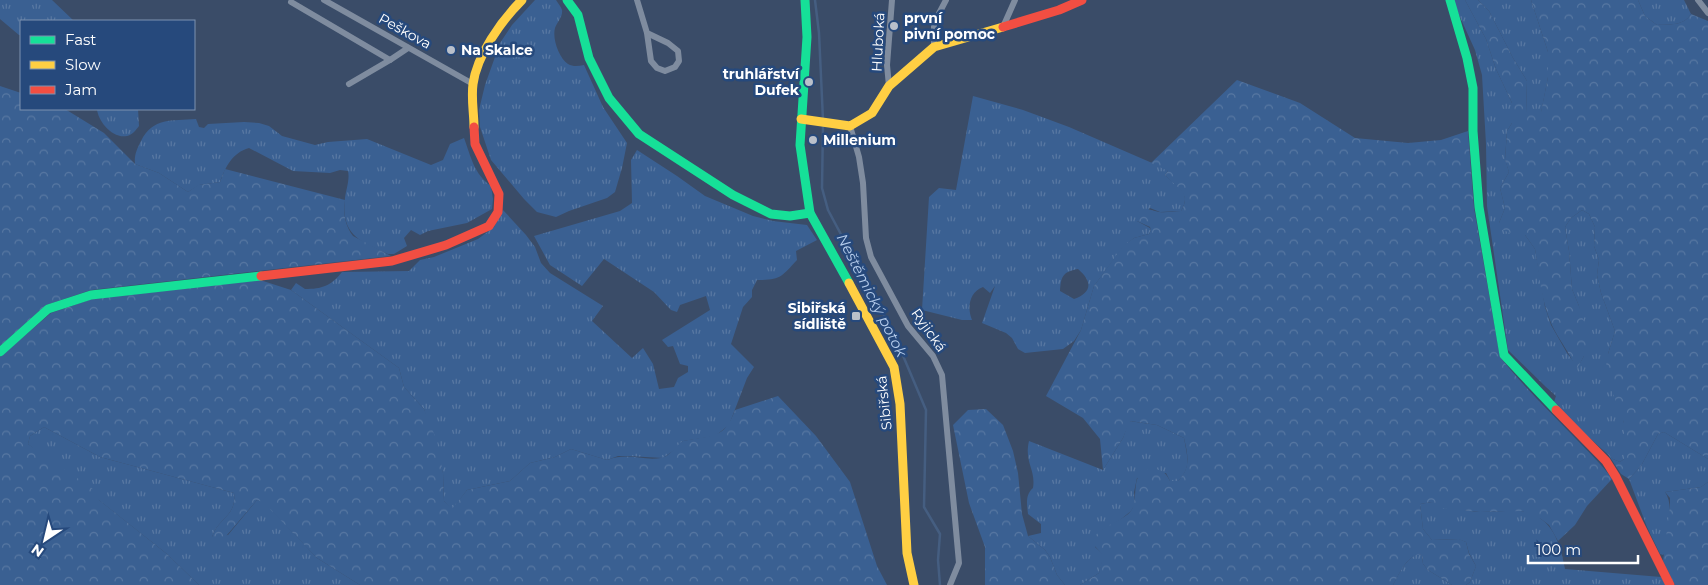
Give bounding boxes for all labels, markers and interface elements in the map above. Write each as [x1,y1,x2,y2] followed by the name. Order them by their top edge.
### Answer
[376,9,434,53] street label: Peškova
[904,9,996,43] place label: první pivní pomoc
[867,12,889,72] street label: Hluboká
[20,20,195,110] legend
[888,20,900,32] marker: první pivní pomoc
[65,30,96,49] text: Fast
[461,41,533,59] place label: Na Skalce
[445,44,457,56] marker: Na Skalce
[65,55,101,74] text: Slow
[723,65,801,99] place label: truhlářství Dufek
[803,76,815,88] marker: truhlářství Dufek
[64,80,97,99] text: Jam
[823,131,896,149] place label: Millenium
[807,134,819,146] marker: Millenium
[833,230,912,361] water label: Neštěmický potok
[788,299,846,333] place label: Sibiřská sídliště
[907,305,951,355] street label: Ryjická
[850,310,862,322] marker: Sibiřská sídliště
[872,375,896,431] street label: Sibiřská
[20,515,70,565] north arrow
[1528,532,1638,564] scale bar
[28,540,47,561] text: N
[1536,540,1581,559] text: 100 m

